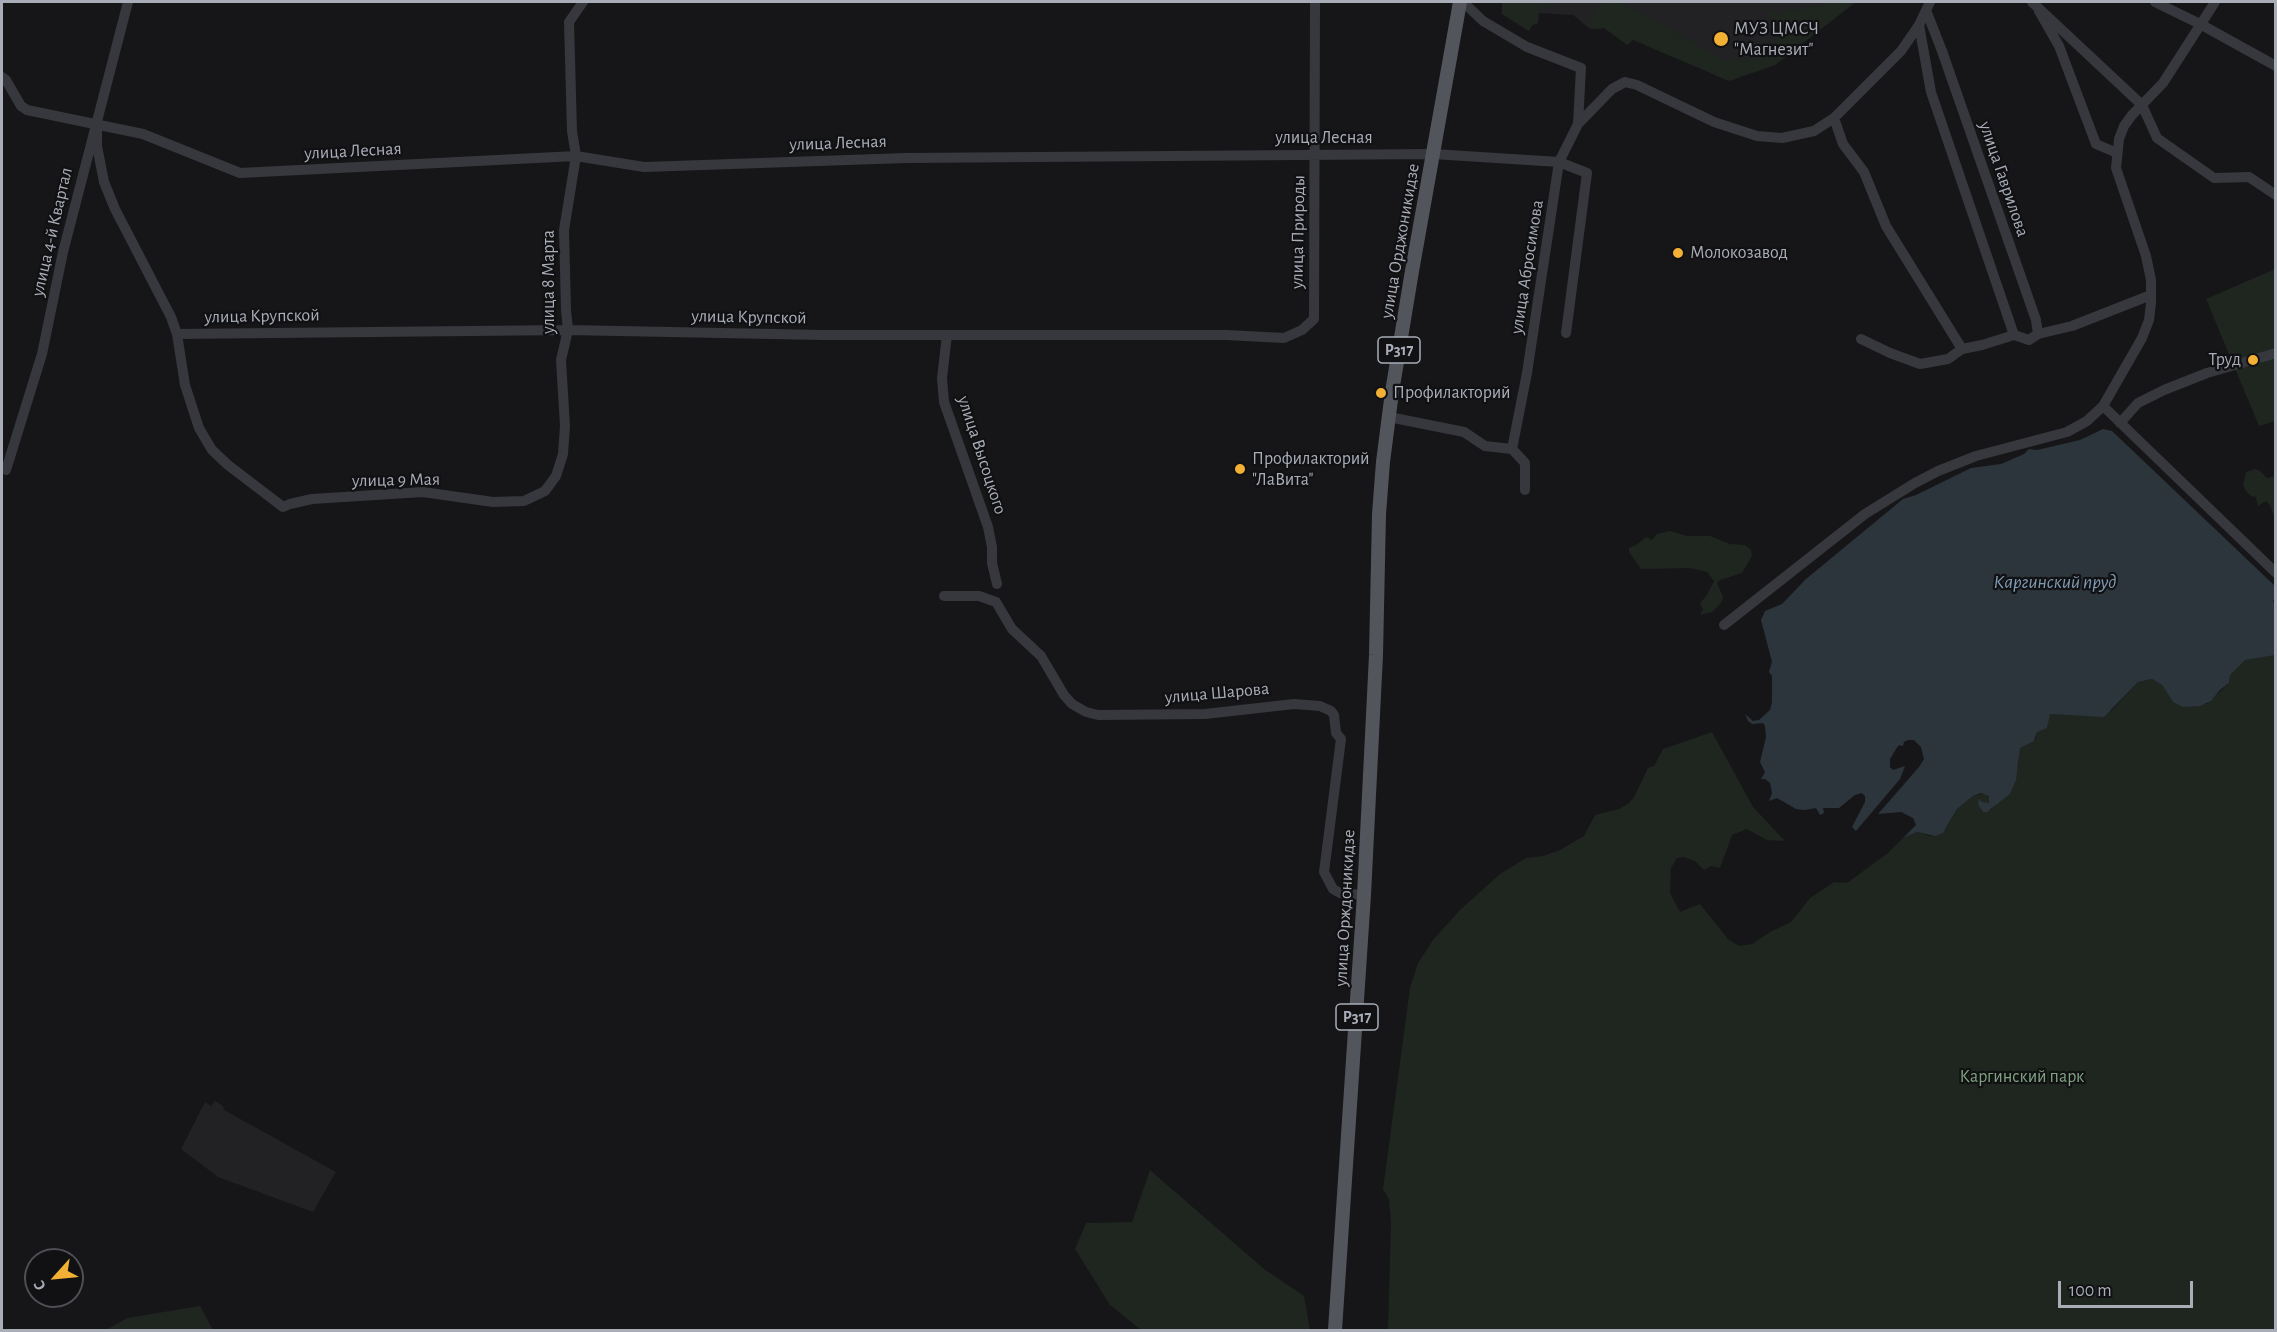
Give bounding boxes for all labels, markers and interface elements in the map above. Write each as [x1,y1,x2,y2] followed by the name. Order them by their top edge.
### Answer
[1734,18,1819,60] place label: МУЗ ЦМСЧ "Магнезит"
[1712,30,1730,48] marker: МУЗ ЦМСЧ "Магнезит"
[1974,119,2034,239] street label: улица Гаврилова
[1275,127,1373,149] street label: улица Лесная
[789,131,887,155] street label: улица Лесная
[304,138,402,164] street label: улица Лесная
[1376,162,1424,320] street label: улица Орджоникидзе
[27,166,77,298] street label: улица 4-й Квартал
[1286,175,1310,289] street label: улица Природы
[1506,198,1548,336] street label: улица Абросимова
[538,230,560,334] street label: улица 8 Марта
[1690,242,1788,264] place label: Молокозавод
[1671,246,1685,260] marker: Молокозавод
[204,304,320,328] street label: улица Крупской
[691,305,807,329] street label: улица Крупской
[1378,337,1420,363] road number: Р317
[2208,349,2241,371] place label: Труд
[2246,353,2260,367] marker: Труд
[1393,382,1511,404] place label: Профилакторий
[1374,386,1388,400] marker: Профилакторий
[953,393,1011,517] street label: улица Высоцкого
[1252,448,1370,490] place label: Профилакторий "ЛаВита"
[1233,462,1247,476] marker: Профилакторий "ЛаВита"
[352,468,440,492] street label: улица 9 Мая
[1994,570,2116,594] water label: Каргинский пруд
[1164,678,1270,708] street label: улица Шарова
[1330,829,1360,987] street label: улица Орждоникидзе
[1336,1004,1378,1030] road number: Р317
[1960,1066,2084,1088] park label: Каргинский парк
[24,1248,84,1308] north arrow
[2061,1269,2196,1307] scale bar
[31,1278,49,1293] text: С
[2069,1282,2112,1300] text: 100 m

